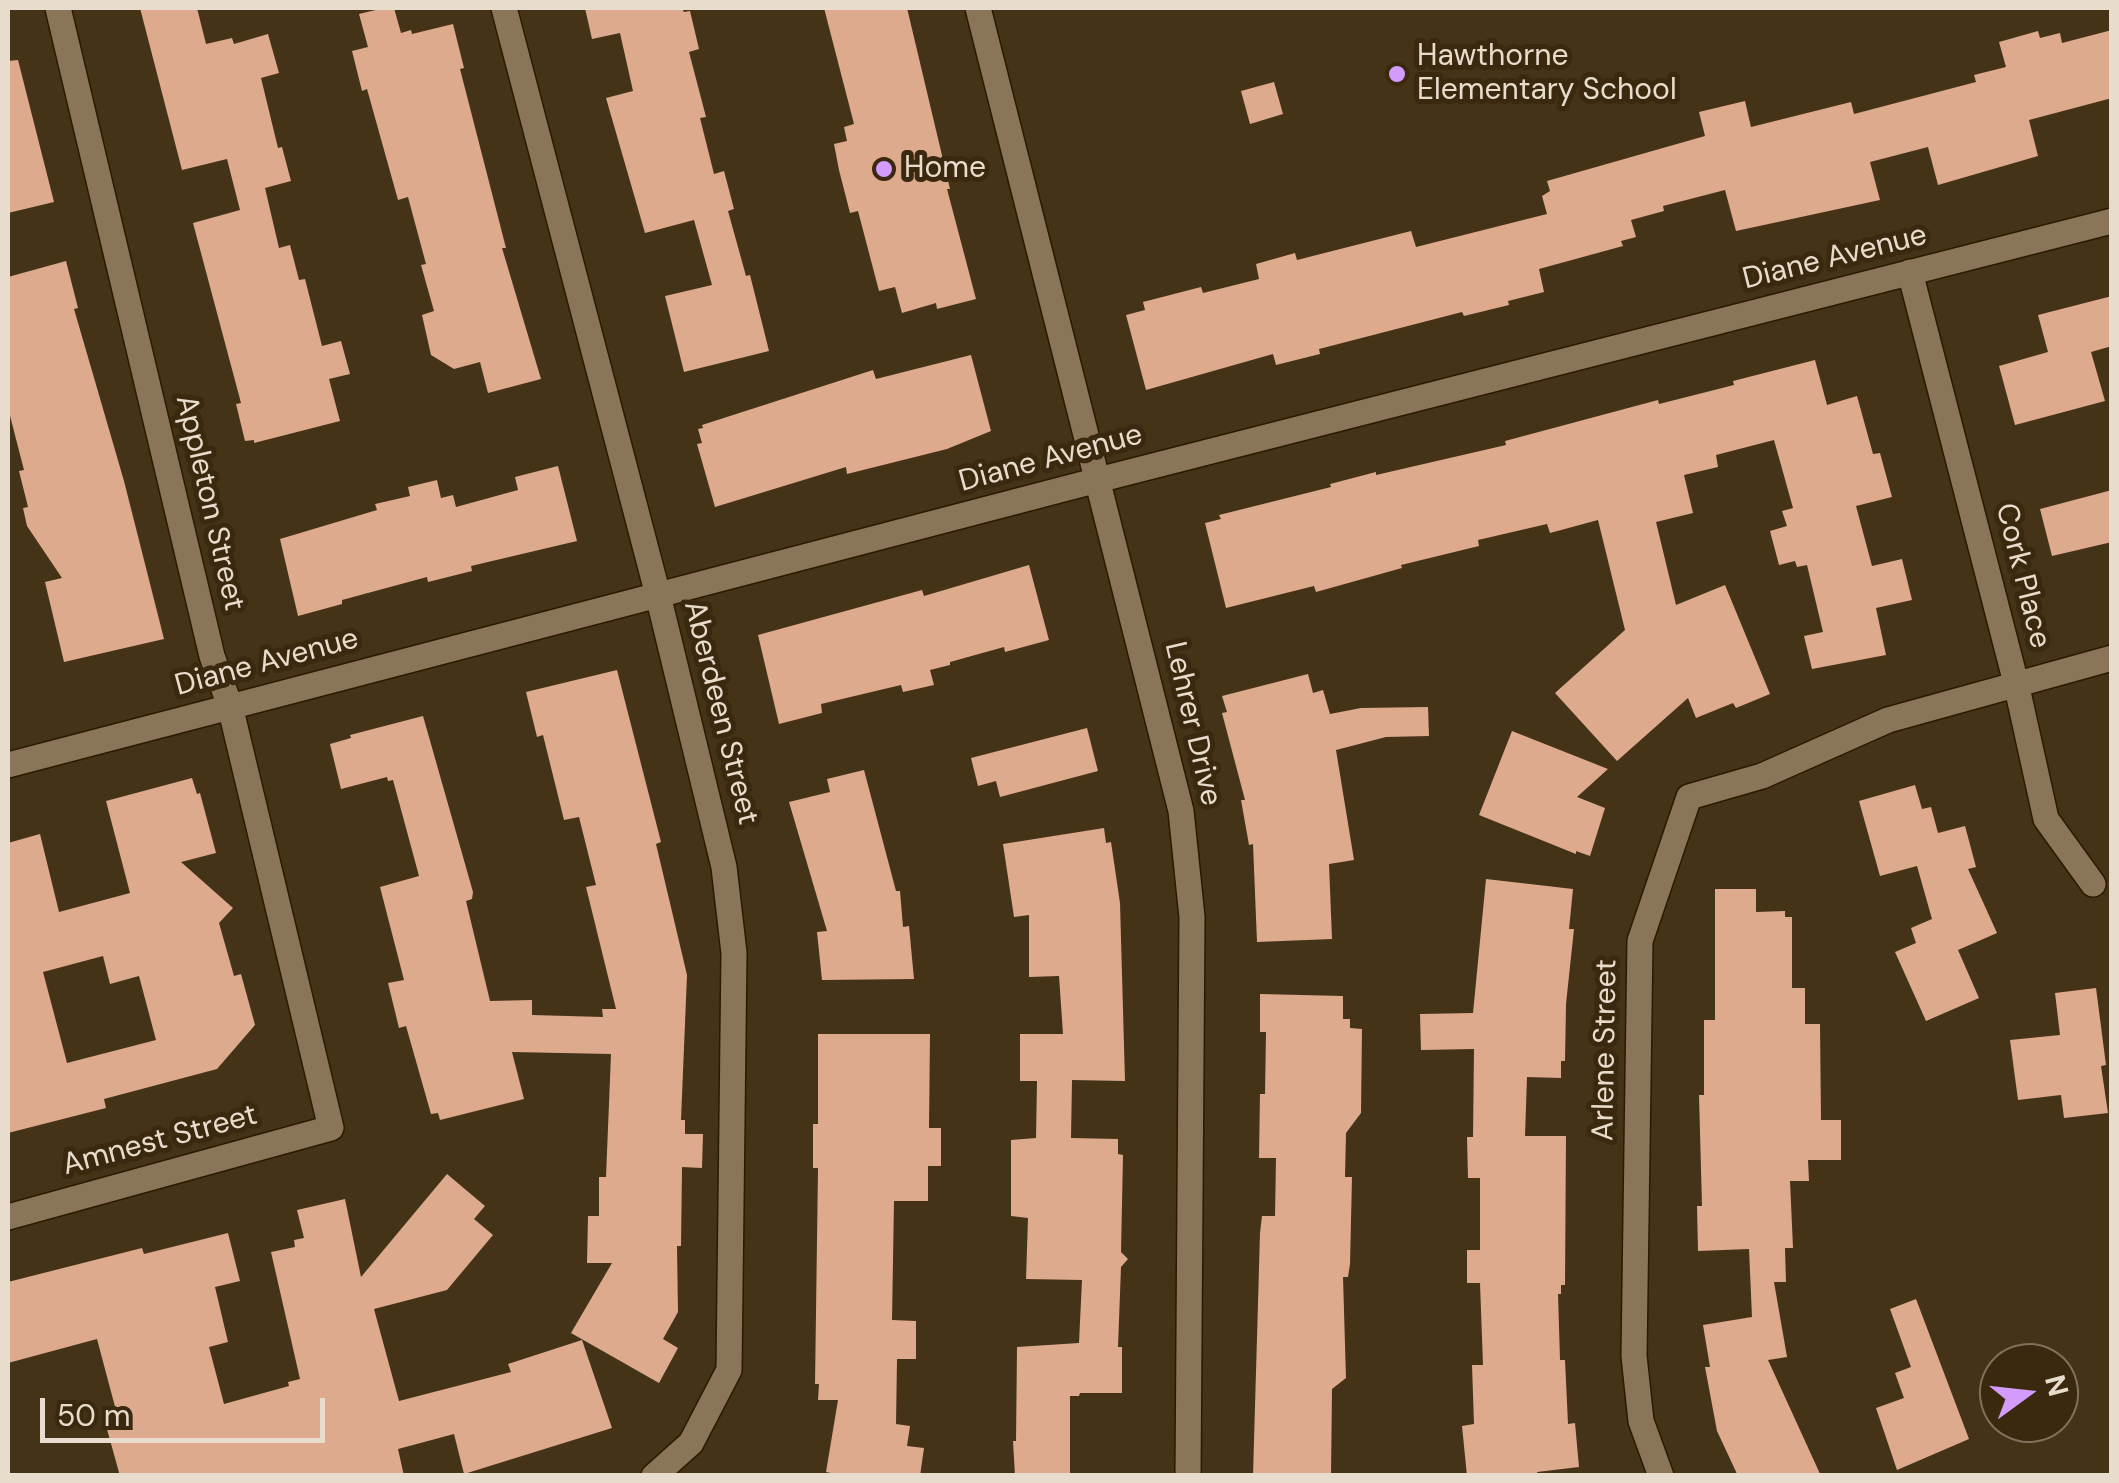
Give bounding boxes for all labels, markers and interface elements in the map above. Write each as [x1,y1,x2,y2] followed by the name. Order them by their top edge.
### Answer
[1417,39,1677,110] place label: Hawthorne Elementary School
[1386,63,1408,85] marker: Hawthorne Elementary School
[904,151,986,187] place label: Home
[873,158,895,180] marker: Home
[1739,218,1931,298] street label: Diane Avenue
[167,392,251,614] street label: Appleton Street
[955,417,1147,501] street label: Diane Avenue
[1987,500,2057,652] street label: Cork Place
[675,597,765,829] street label: Aberdeen Street
[171,621,363,705] street label: Diane Avenue
[1156,639,1228,809] street label: Lehrer Drive
[1586,959,1626,1141] street label: Arlene Street
[59,1098,261,1184] street label: Amnest Street
[1979,1343,2079,1443] north arrow
[2036,1371,2077,1400] text: N
[45,1378,330,1440] scale bar
[57,1396,131,1435] text: 50 m

